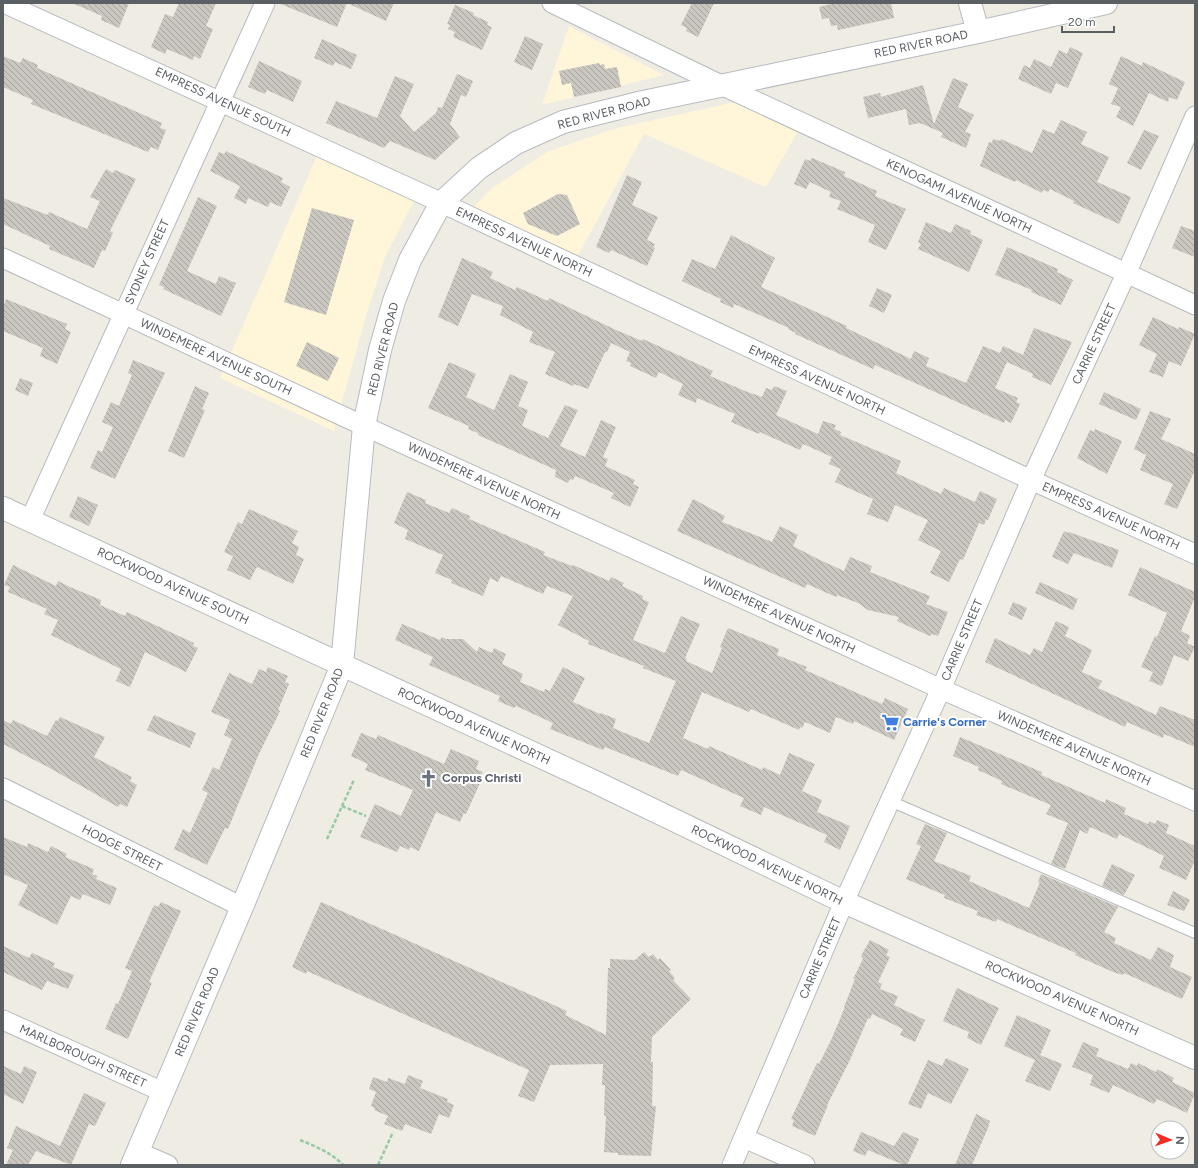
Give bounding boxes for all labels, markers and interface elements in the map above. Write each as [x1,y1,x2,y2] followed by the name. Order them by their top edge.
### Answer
[1062,8,1114,34] scale bar
[1068,15,1096,29] text: 20 m
[873,27,969,61] street label: RED RIVER ROAD
[153,64,293,140] street label: EMPRESS AVENUE SOUTH
[556,94,652,132] street label: RED RIVER ROAD
[884,156,1034,236] street label: KENOGAMI AVENUE NORTH
[453,204,595,280] street label: EMPRESS AVENUE NORTH
[122,217,172,307] street label: SYDNEY STREET
[365,301,401,397] street label: RED RIVER ROAD
[1069,301,1119,387] street label: CARRIE STREET
[138,316,294,398] street label: WINDEMERE AVENUE SOUTH
[746,342,888,418] street label: EMPRESS AVENUE NORTH
[405,439,563,523] street label: WINDEMERE AVENUE NORTH
[1040,479,1182,553] street label: EMPRESS AVENUE NORTH
[95,545,251,627] street label: ROCKWOOD AVENUE SOUTH
[700,573,858,657] street label: WINDEMERE AVENUE NORTH
[938,597,986,683] street label: CARRIE STREET
[298,666,346,760] street label: RED RIVER ROAD
[395,684,553,768] street label: ROCKWOOD AVENUE NORTH
[995,708,1153,788] street label: WINDEMERE AVENUE NORTH
[880,712,900,732] supermarket icon: Carrie's Corner
[903,715,987,729] place label: Carrie's Corner
[419,768,439,788] church icon: Corpus Christi
[442,771,522,785] place label: Corpus Christi
[80,822,165,874] street label: HODGE STREET
[689,822,845,908] street label: ROCKWOOD AVENUE NORTH
[796,915,844,1001] street label: CARRIE STREET
[983,958,1141,1038] street label: ROCKWOOD AVENUE NORTH
[172,965,222,1059] street label: RED RIVER ROAD
[17,1022,149,1090] street label: MARLBOROUGH STREET
[1150,1120,1190,1160] north arrow
[1173,1136,1186,1145] text: N

